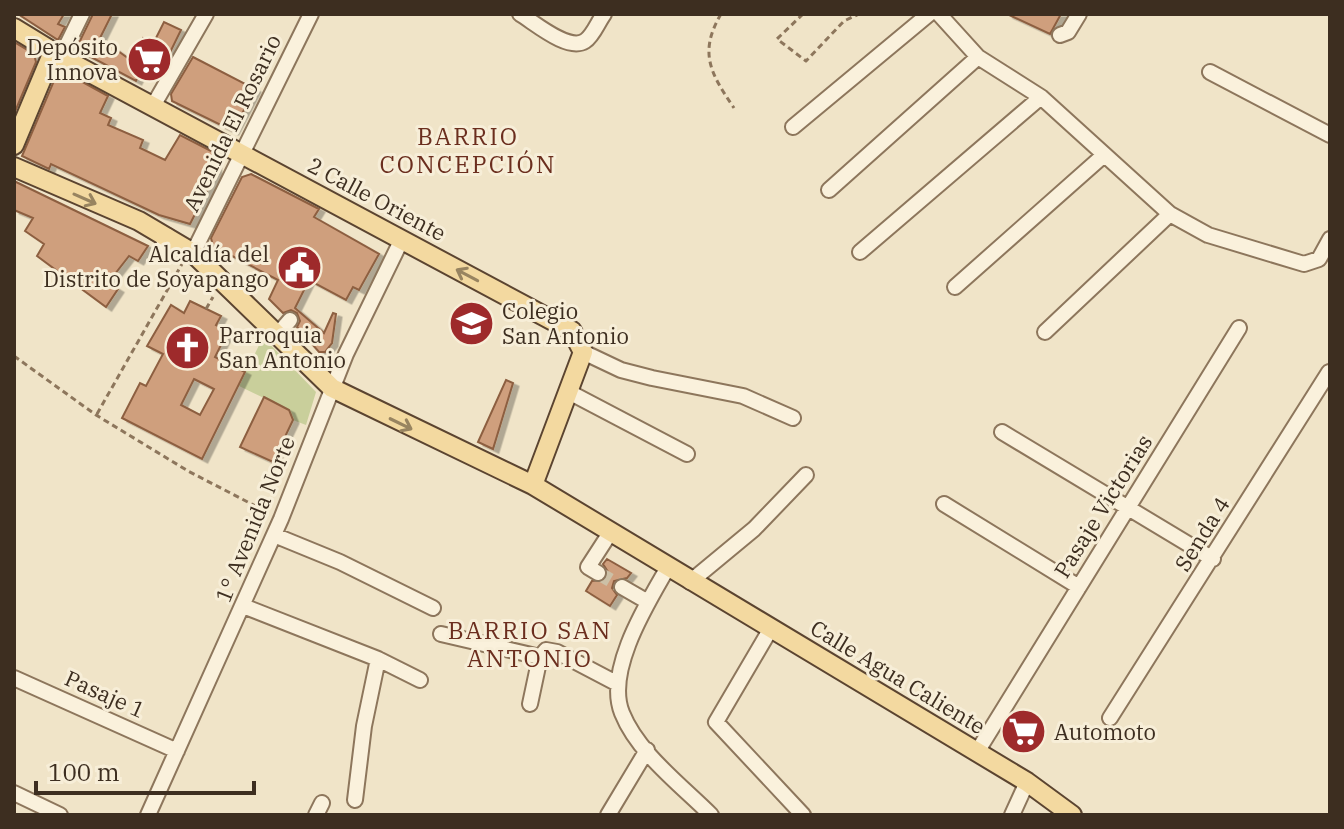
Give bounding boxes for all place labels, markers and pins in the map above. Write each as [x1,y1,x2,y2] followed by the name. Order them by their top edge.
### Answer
[27,32,118,86] place label: Depósito Innova
[125,36,173,84] supermarket icon: Depósito Innova
[43,239,269,293] place label: Alcaldía del Distrito de Soyapango
[276,243,324,291] public building icon: Alcaldía del Distrito de Soyapango
[502,296,629,350] place label: Colegio San Antonio
[447,300,495,348] school or university icon: Colegio San Antonio
[219,320,346,374] place label: Parroquia San Antonio
[164,324,212,372] church icon: Parroquia San Antonio
[999,708,1047,756] supermarket icon: Automoto
[1054,717,1156,746] place label: Automoto

